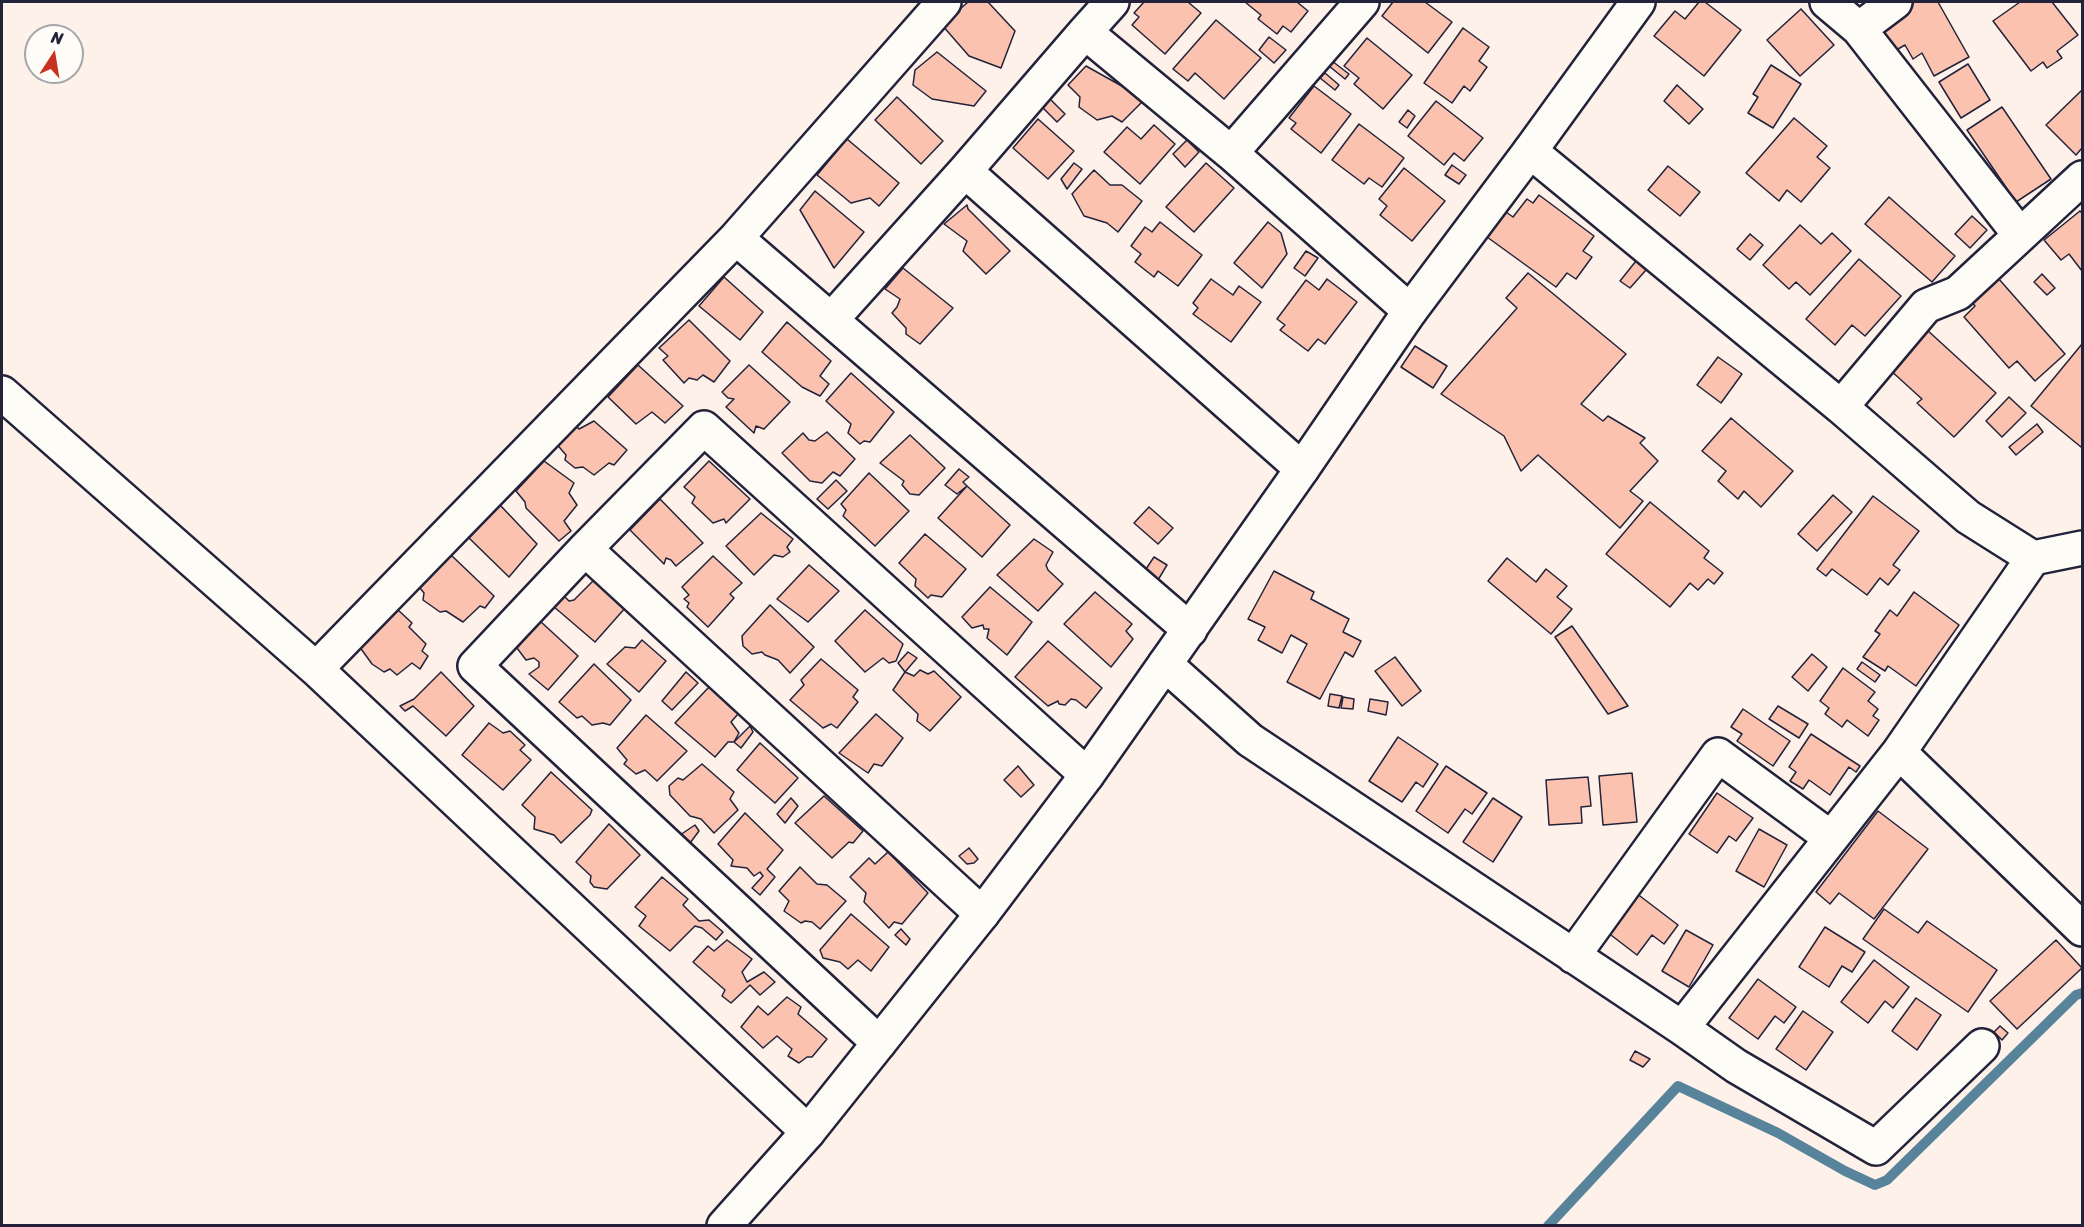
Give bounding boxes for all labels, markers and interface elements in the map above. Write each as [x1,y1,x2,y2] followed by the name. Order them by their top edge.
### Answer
[49,23,66,53] text: N
[24,24,84,84] north arrow

